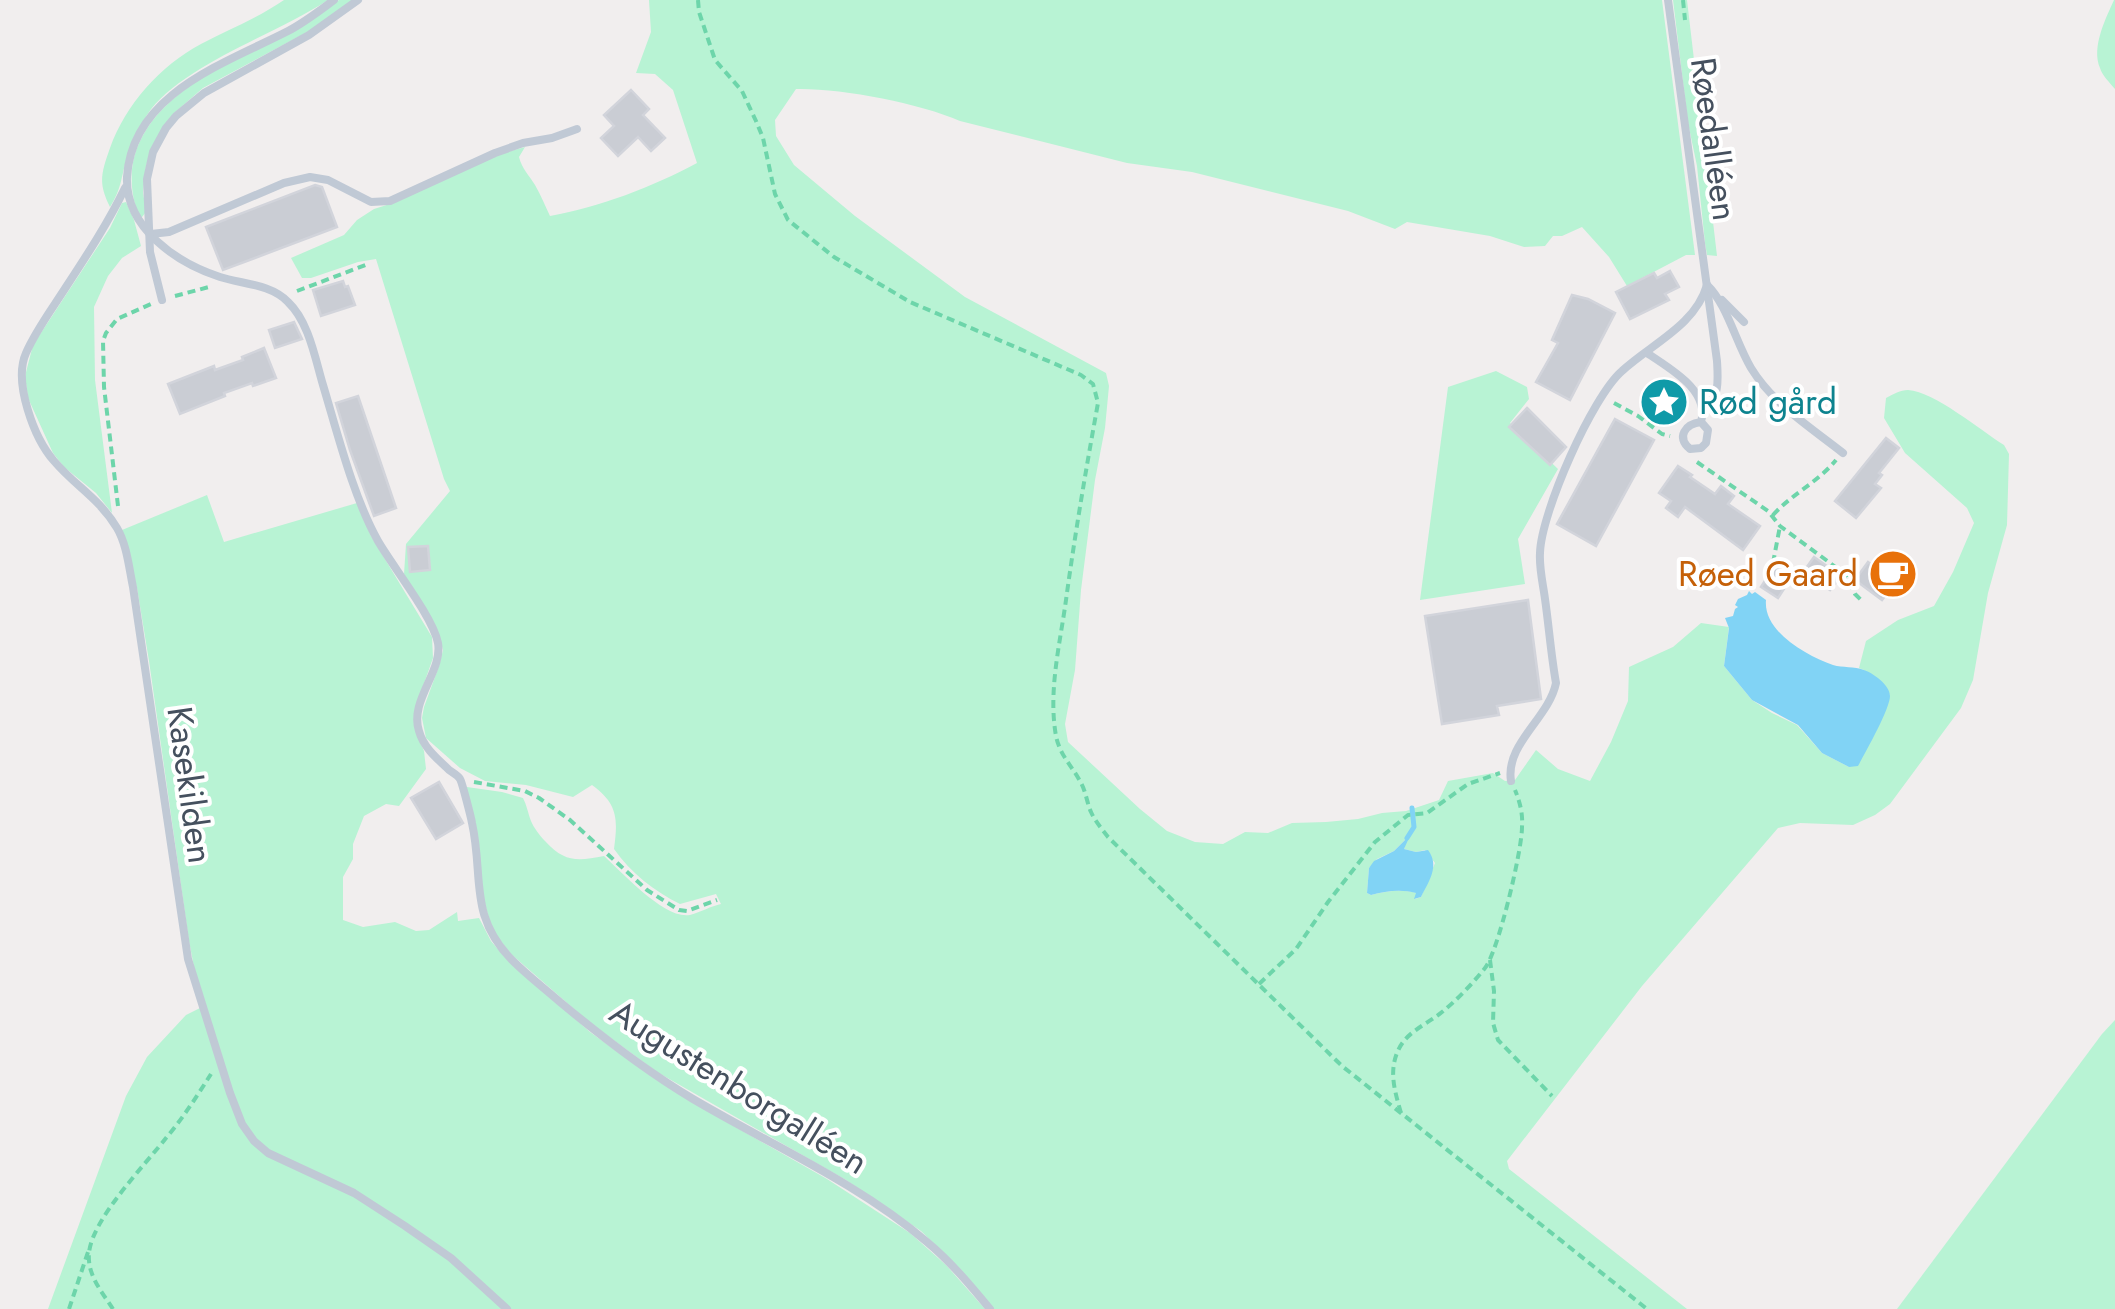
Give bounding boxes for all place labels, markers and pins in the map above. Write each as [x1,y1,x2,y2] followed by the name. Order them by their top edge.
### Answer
[1638,376,1690,428] place icon: Rød gård
[1699,377,1837,427] place label: Rød gård
[1867,548,1919,600] cafe icon: Røed Gaard
[1678,549,1858,599] place label: Røed Gaard

